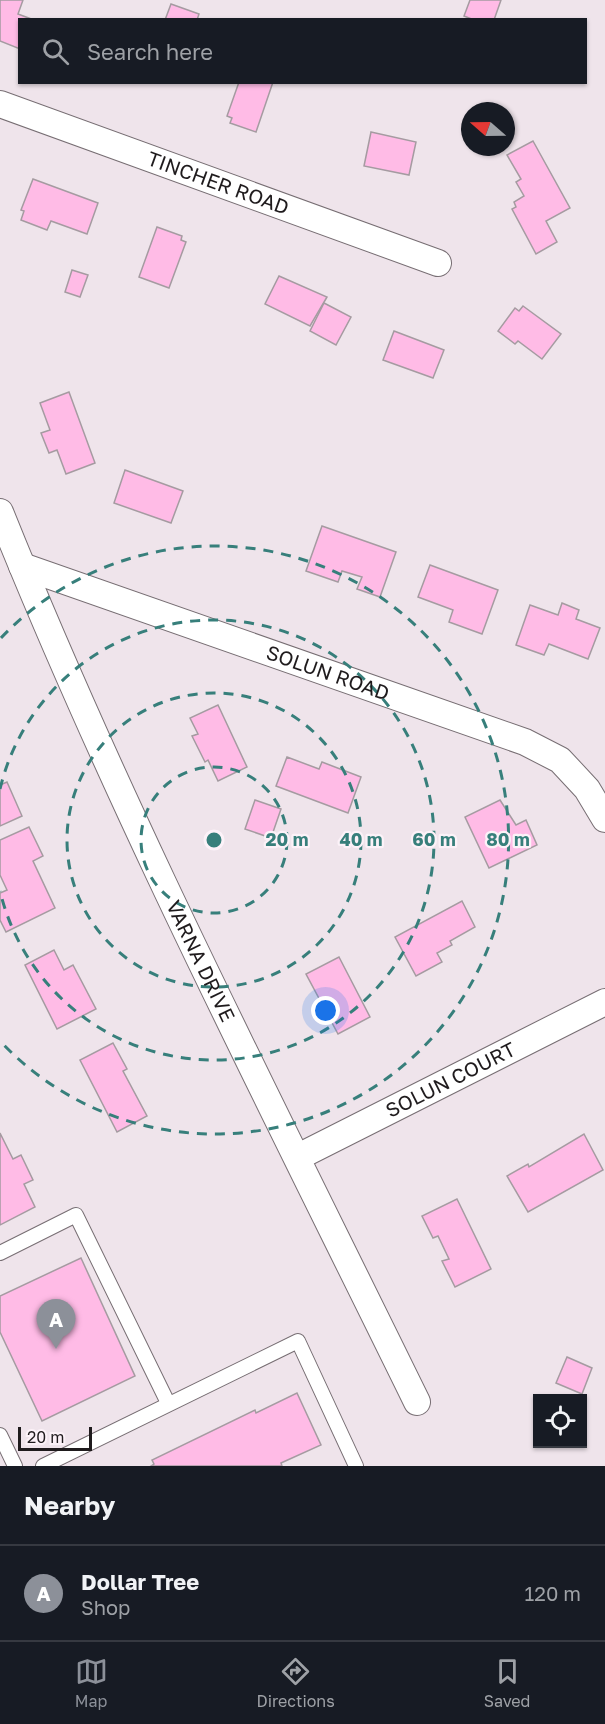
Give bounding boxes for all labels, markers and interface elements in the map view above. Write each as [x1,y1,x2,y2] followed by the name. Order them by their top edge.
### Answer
[18,18,587,84] search box
[39,35,72,68] icon: search
[87,38,213,65] text: Search here
[461,102,515,156] north arrow
[144,146,293,219] street label: TINCHER ROAD
[263,639,393,705] street label: SOLUN ROAD
[266,828,308,850] text: 20 m
[339,828,383,850] text: 40 m
[412,828,456,850] text: 60 m
[486,828,530,850] text: 80 m
[204,830,224,850] centre of rings
[162,896,241,1025] street label: VARNA DRIVE
[311,996,340,1025] your location
[381,1036,519,1122] street label: SOLUN COURT
[36,1300,76,1349] pin: A
[533,1394,587,1448] map controls
[533,1394,587,1448] button: locate
[18,1424,92,1452] scale bar
[27,1427,64,1447] text: 20 m
[24,1490,115,1521] text: Nearby
[81,1568,199,1595] text: Dollar Tree
[36,1581,51,1605] text: A
[525,1581,581,1605] text: 120 m
[81,1595,130,1619] text: Shop
[75,1655,108,1711] tab: Map
[257,1655,335,1711] tab: Directions
[484,1655,530,1711] tab: Saved

